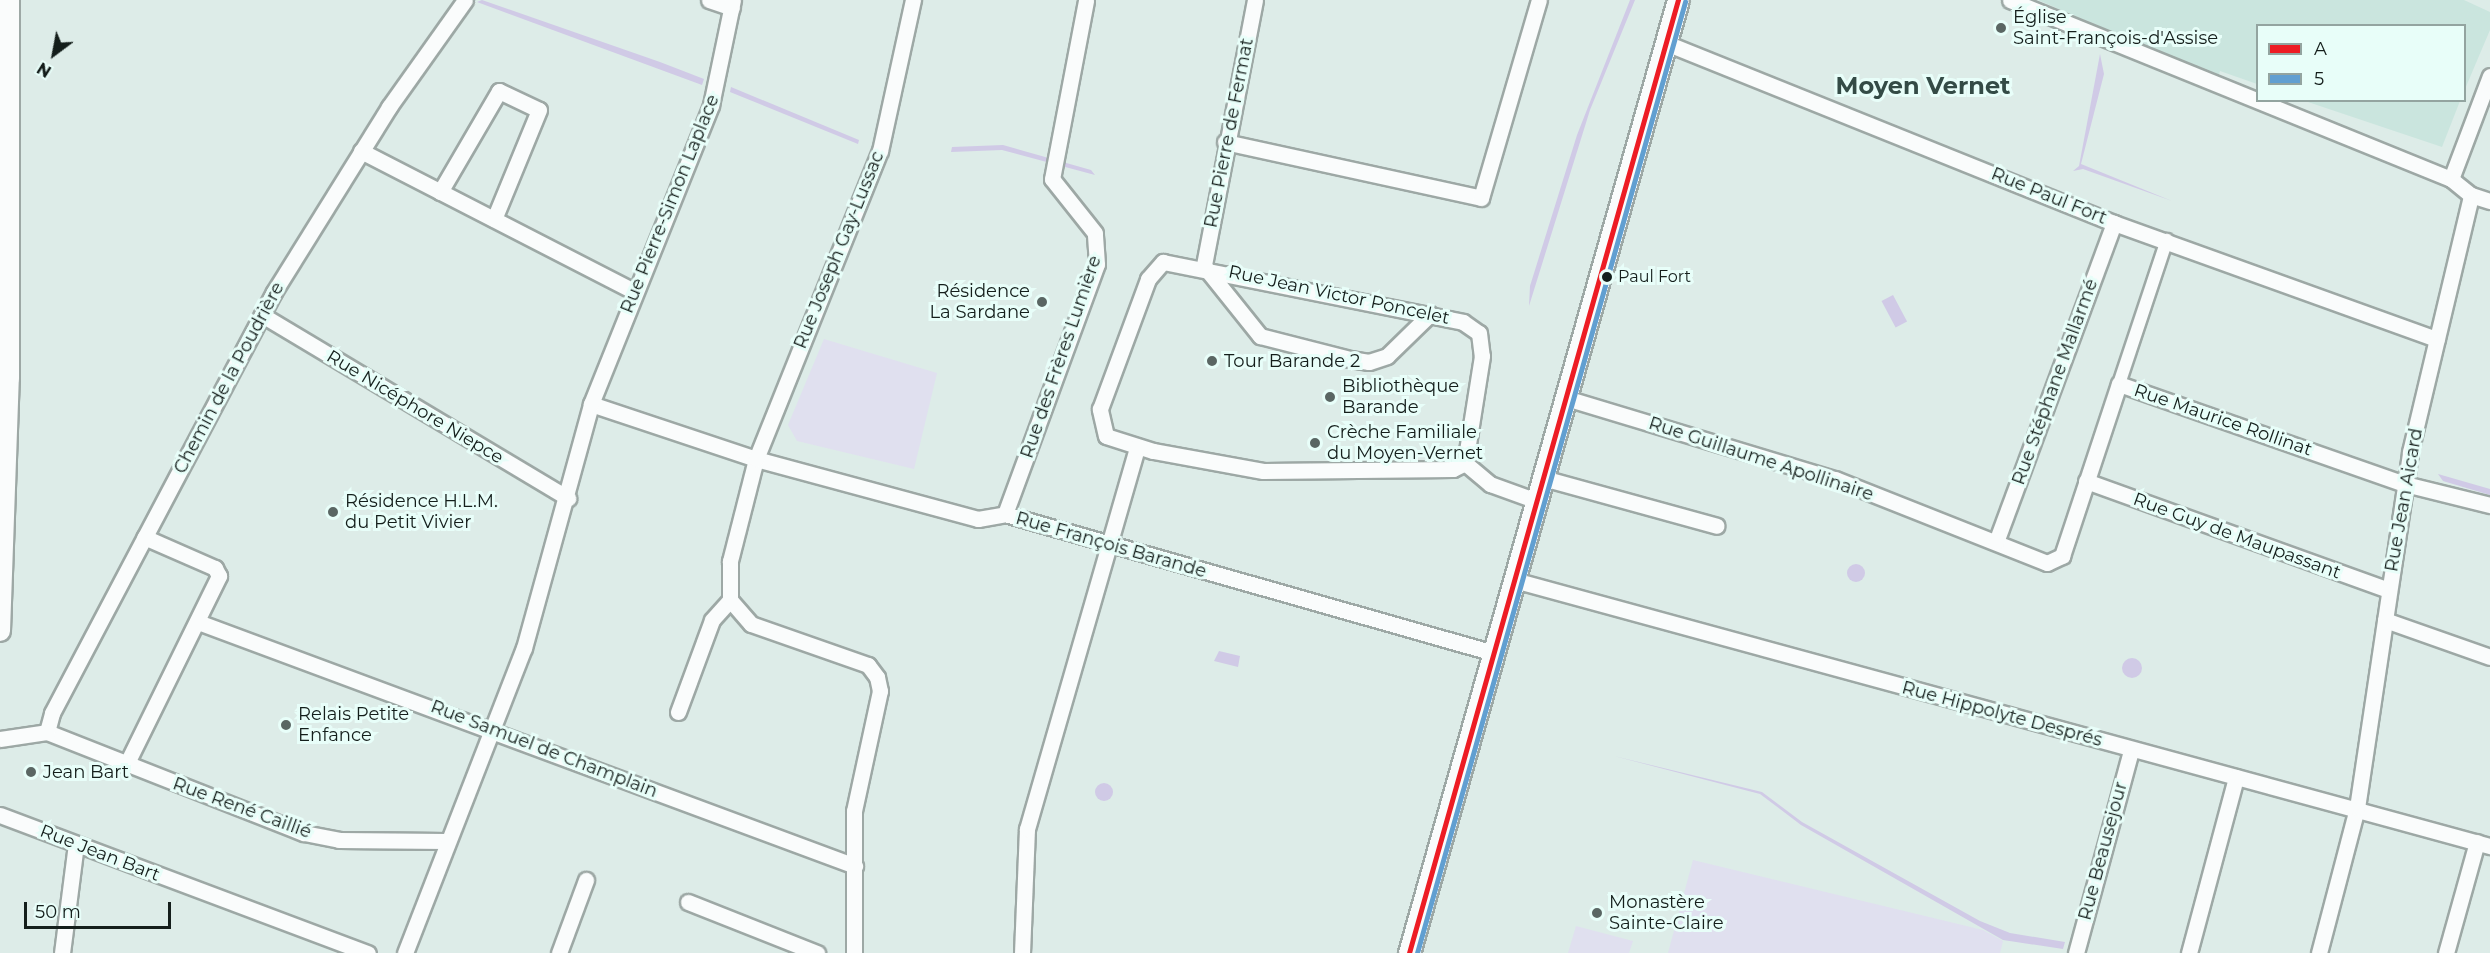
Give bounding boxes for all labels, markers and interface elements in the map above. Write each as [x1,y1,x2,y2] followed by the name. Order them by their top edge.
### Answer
[2013,7,2218,50] place label: Église Saint-François-d'Assise
[1994,21,2008,35] marker: Église Saint-François-d'Assise
[24,24,84,84] north arrow
[2256,24,2466,102] legend
[1200,36,1258,230] street label: Rue Pierre de Fermat
[2314,38,2327,60] text: A
[34,58,55,81] text: N
[2314,68,2324,90] text: 5
[1835,72,2011,100] district label: Moyen Vernet
[616,92,724,316] street label: Rue Pierre-Simon Laplace
[789,148,889,352] street label: Rue Joseph Gay-Lussac
[1988,163,2110,229] street label: Rue Paul Fort
[1016,253,1106,461] street label: Rue des Frères Lumière
[1227,261,1451,329] street label: Rue Jean Victor Poncelet
[1618,267,1691,287] place label: Paul Fort
[1601,271,1613,283] marker: Paul Fort
[2008,276,2102,488] street label: Rue Stéphane Mallarmé
[169,279,289,477] street label: Chemin de la Poudrière
[930,281,1030,324] place label: Résidence La Sardane
[1035,295,1049,309] marker: Résidence La Sardane
[323,346,507,468] street label: Rue Nicéphore Niepce
[1224,350,1360,372] place label: Tour Barande 2
[1205,354,1219,368] marker: Tour Barande 2
[1342,376,1459,418] place label: Bibliothèque Barande
[2131,379,2315,461] street label: Rue Maurice Rollinat
[1323,390,1337,404] marker: Bibliothèque Barande
[1646,412,1876,506] street label: Rue Guillaume Apollinaire
[1327,422,1483,464] place label: Crèche Familiale du Moyen-Vernet
[2381,426,2427,574] street label: Rue Jean Aicard
[1308,436,1322,450] marker: Crèche Familiale du Moyen-Vernet
[2130,488,2344,584] street label: Rue Guy de Maupassant
[345,491,498,534] place label: Résidence H.L.M. du Petit Vivier
[326,505,340,519] marker: Résidence H.L.M. du Petit Vivier
[1013,507,1209,583] street label: Rue François Barande
[1900,677,2104,751] street label: Rue Hippolyte Després
[428,696,660,802] street label: Rue Samuel de Champlain
[298,704,409,746] place label: Relais Petite Enfance
[279,718,293,732] marker: Relais Petite Enfance
[43,761,129,783] place label: Jean Bart
[24,765,38,779] marker: Jean Bart
[170,773,314,843] street label: Rue René Caillié
[2074,779,2132,923] street label: Rue Beausejour
[37,820,163,886] street label: Rue Jean Bart
[27,890,174,928] scale bar
[1609,892,1724,934] place label: Monastère Sainte-Claire
[35,901,81,923] text: 50 m
[1590,906,1604,920] marker: Monastère Sainte-Claire

